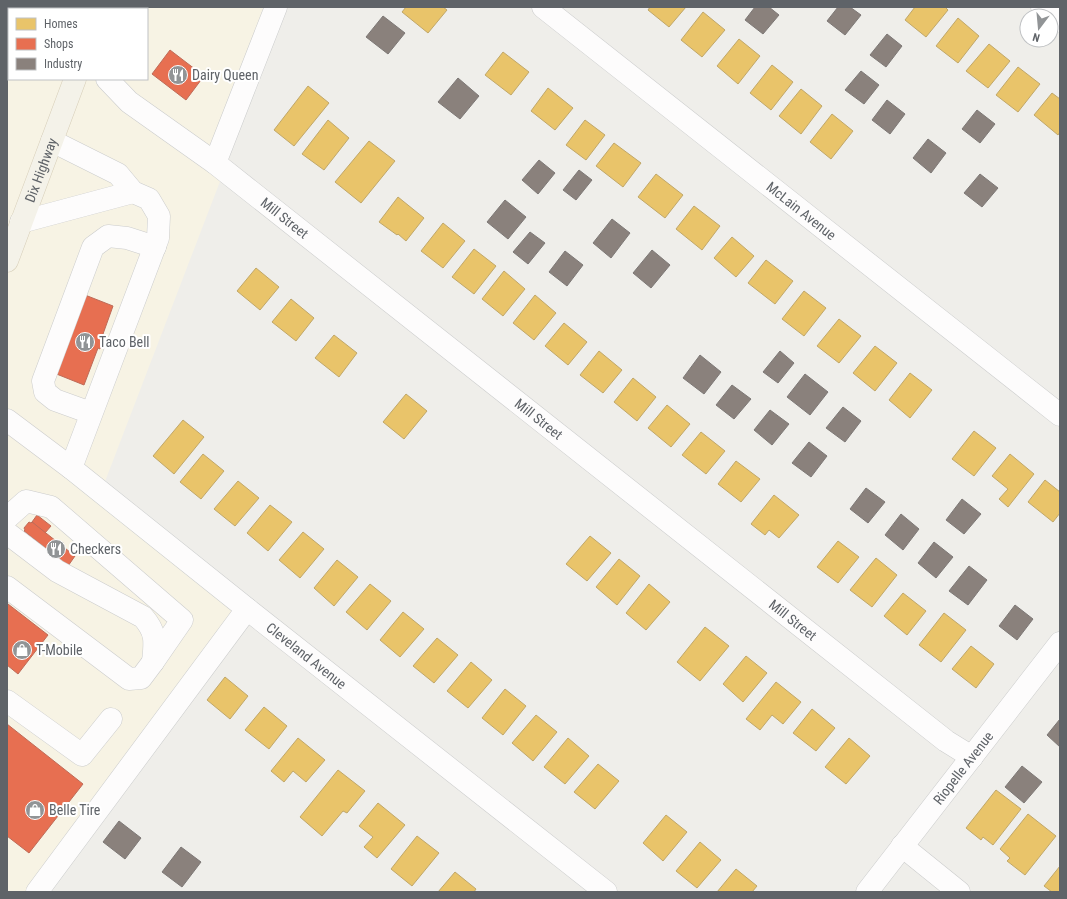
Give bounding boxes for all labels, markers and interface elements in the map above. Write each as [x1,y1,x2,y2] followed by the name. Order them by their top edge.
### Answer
[8,8,148,80] legend
[1019,8,1059,48] north arrow
[44,17,78,31] text: Homes
[1031,30,1041,44] text: N
[44,37,73,51] text: Shops
[44,57,82,71] text: Industry
[167,64,189,86] restaurant icon: Dairy Queen
[192,67,258,83] place label: Dairy Queen
[22,135,60,205] street label: Dix Highway
[763,179,840,243] street label: McLain Avenue
[258,194,312,242] street label: Mill Street
[74,331,96,353] restaurant icon: Taco Bell
[99,334,150,350] place label: Taco Bell
[512,395,566,443] street label: Mill Street
[45,538,67,560] restaurant icon: Checkers
[70,541,121,557] place label: Checkers
[766,596,820,644] street label: Mill Street
[263,619,350,692] street label: Cleveland Avenue
[11,639,33,661] shop icon: T-Mobile
[36,642,83,658] place label: T-Mobile
[930,728,997,807] street label: Riopelle Avenue
[24,799,46,821] shop icon: Belle Tire
[49,802,101,818] place label: Belle Tire

